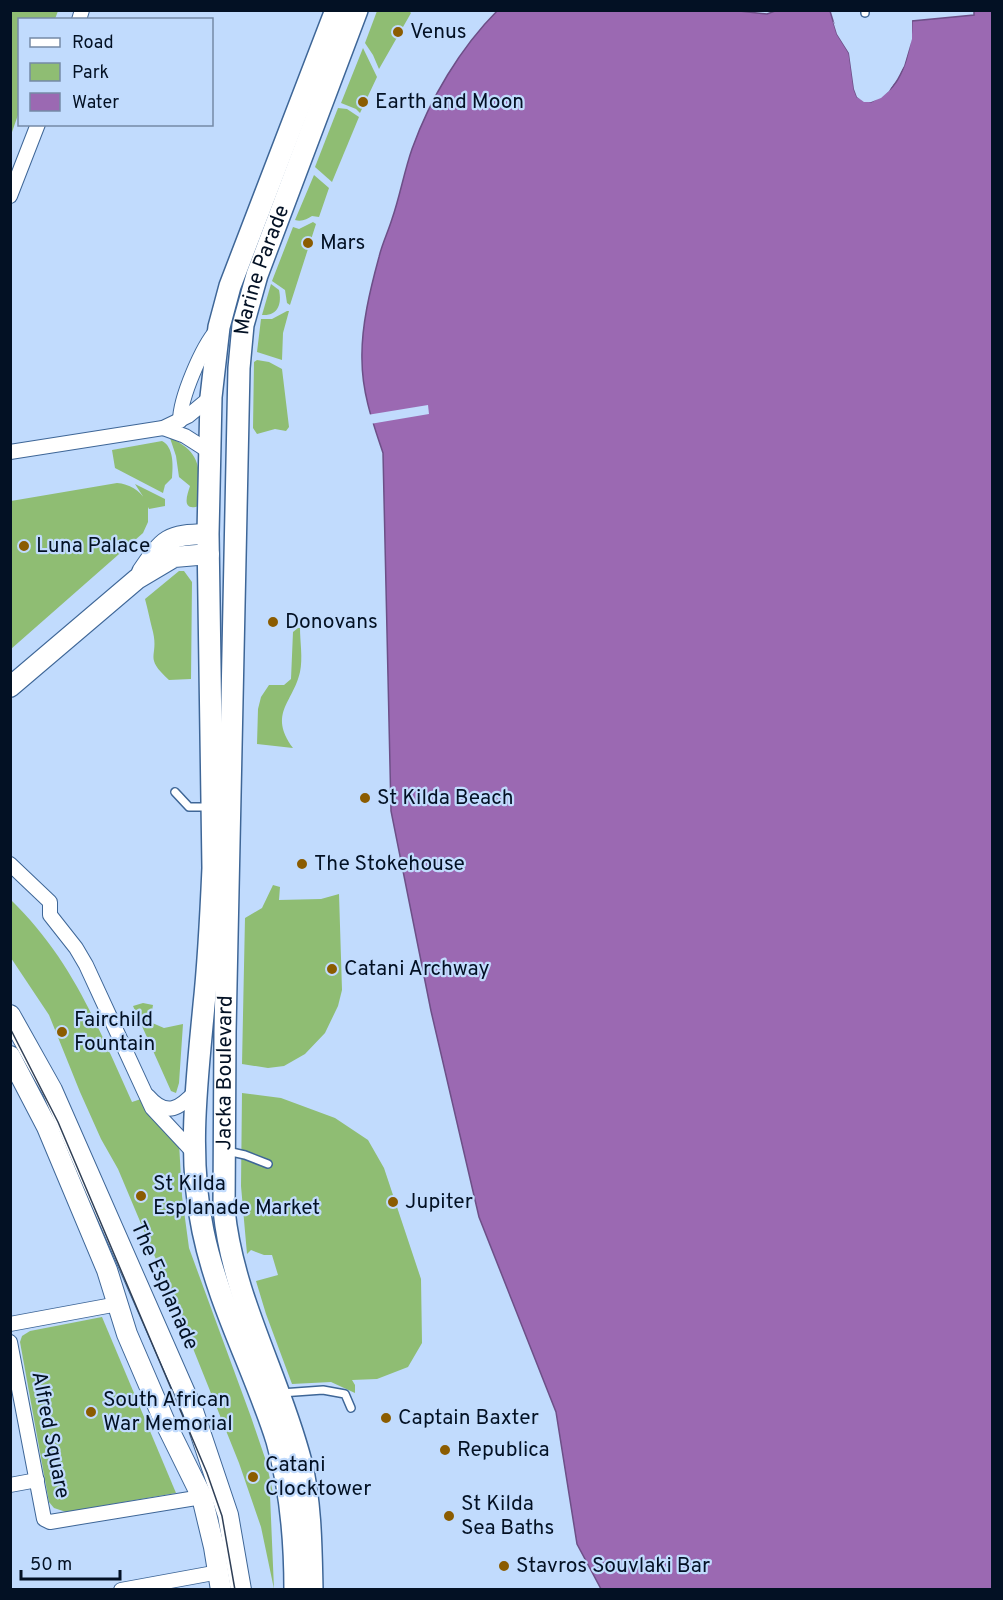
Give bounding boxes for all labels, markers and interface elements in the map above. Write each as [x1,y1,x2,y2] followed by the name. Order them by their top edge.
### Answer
[18,18,213,126] legend
[410,19,467,46] place label: Venus
[391,25,405,39] marker: Venus
[72,32,114,55] text: Road
[72,62,109,85] text: Park
[375,89,524,116] place label: Earth and Moon
[72,92,119,115] text: Water
[356,95,370,109] marker: Earth and Moon
[229,201,296,336] street label: Marine Parade
[320,230,365,257] place label: Mars
[301,236,315,250] marker: Mars
[36,533,150,560] place label: Luna Palace
[17,539,31,553] marker: Luna Palace
[285,609,378,636] place label: Donovans
[266,615,280,629] marker: Donovans
[377,785,514,812] place label: St Kilda Beach
[358,791,372,805] marker: St Kilda Beach
[314,851,465,878] place label: The Stokehouse
[295,857,309,871] marker: The Stokehouse
[344,956,490,983] place label: Catani Archway
[325,962,339,976] marker: Catani Archway
[211,995,239,1150] street label: Jacka Boulevard
[74,1007,155,1058] place label: Fairchild Fountain
[55,1025,69,1039] marker: Fairchild Fountain
[153,1171,320,1222] place label: St Kilda Esplanade Market
[134,1189,148,1203] marker: St Kilda Esplanade Market
[405,1189,473,1216] place label: Jupiter
[386,1195,400,1209] marker: Jupiter
[124,1218,204,1354] street label: The Esplanade
[24,1369,76,1501] street label: Alfred Square
[103,1387,233,1438] place label: South African War Memorial
[84,1405,98,1419] marker: South African War Memorial
[398,1405,539,1432] place label: Captain Baxter
[379,1411,393,1425] marker: Captain Baxter
[457,1437,550,1464] place label: Republica
[438,1443,452,1457] marker: Republica
[265,1452,371,1503] place label: Catani Clocktower
[246,1470,260,1484] marker: Catani Clocktower
[461,1491,554,1542] place label: St Kilda Sea Baths
[442,1509,456,1523] marker: St Kilda Sea Baths
[21,1543,120,1581] scale bar
[516,1553,710,1580] place label: Stavros Souvlaki Bar
[30,1554,72,1577] text: 50 m
[497,1559,511,1573] marker: Stavros Souvlaki Bar

